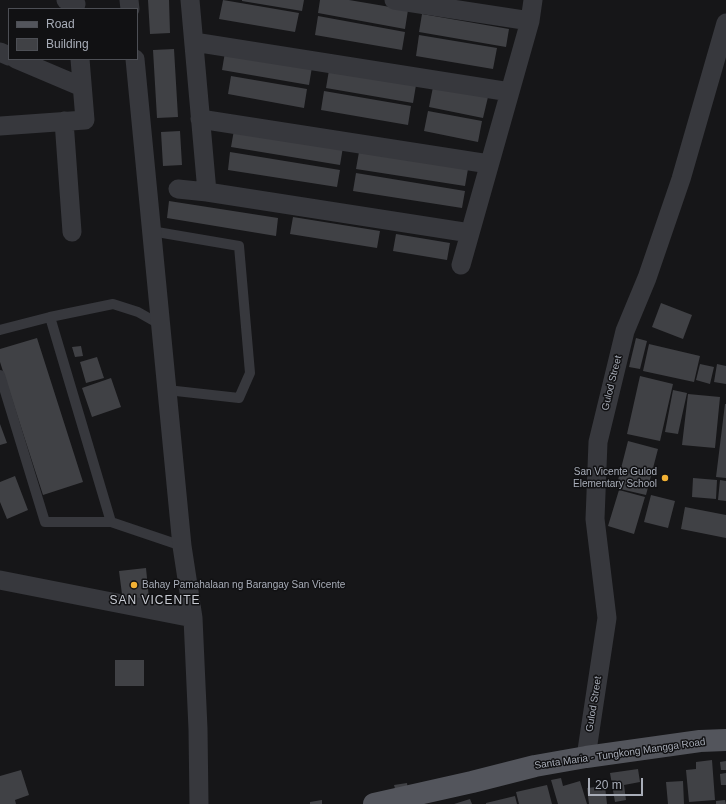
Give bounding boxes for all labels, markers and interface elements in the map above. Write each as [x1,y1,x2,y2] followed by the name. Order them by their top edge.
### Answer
[8,8,138,60] legend
[46,17,75,31] text: Road
[46,37,89,51] text: Building
[599,354,625,412] street label: Gulod Street
[573,466,657,490] place label: San Vicente Gulod Elementary School
[660,473,670,483] marker: San Vicente Gulod Elementary School
[142,579,345,591] place label: Bahay Pamahalaan ng Barangay San Vicente
[129,580,139,590] marker: Bahay Pamahalaan ng Barangay San Vicente
[109,594,201,608] district label: SAN VICENTE
[584,675,604,733] street label: Gulod Street
[534,736,706,772] street label: Santa Maria - Tungkong Mangga Road
[590,770,645,796] scale bar
[595,778,622,792] text: 20 m

